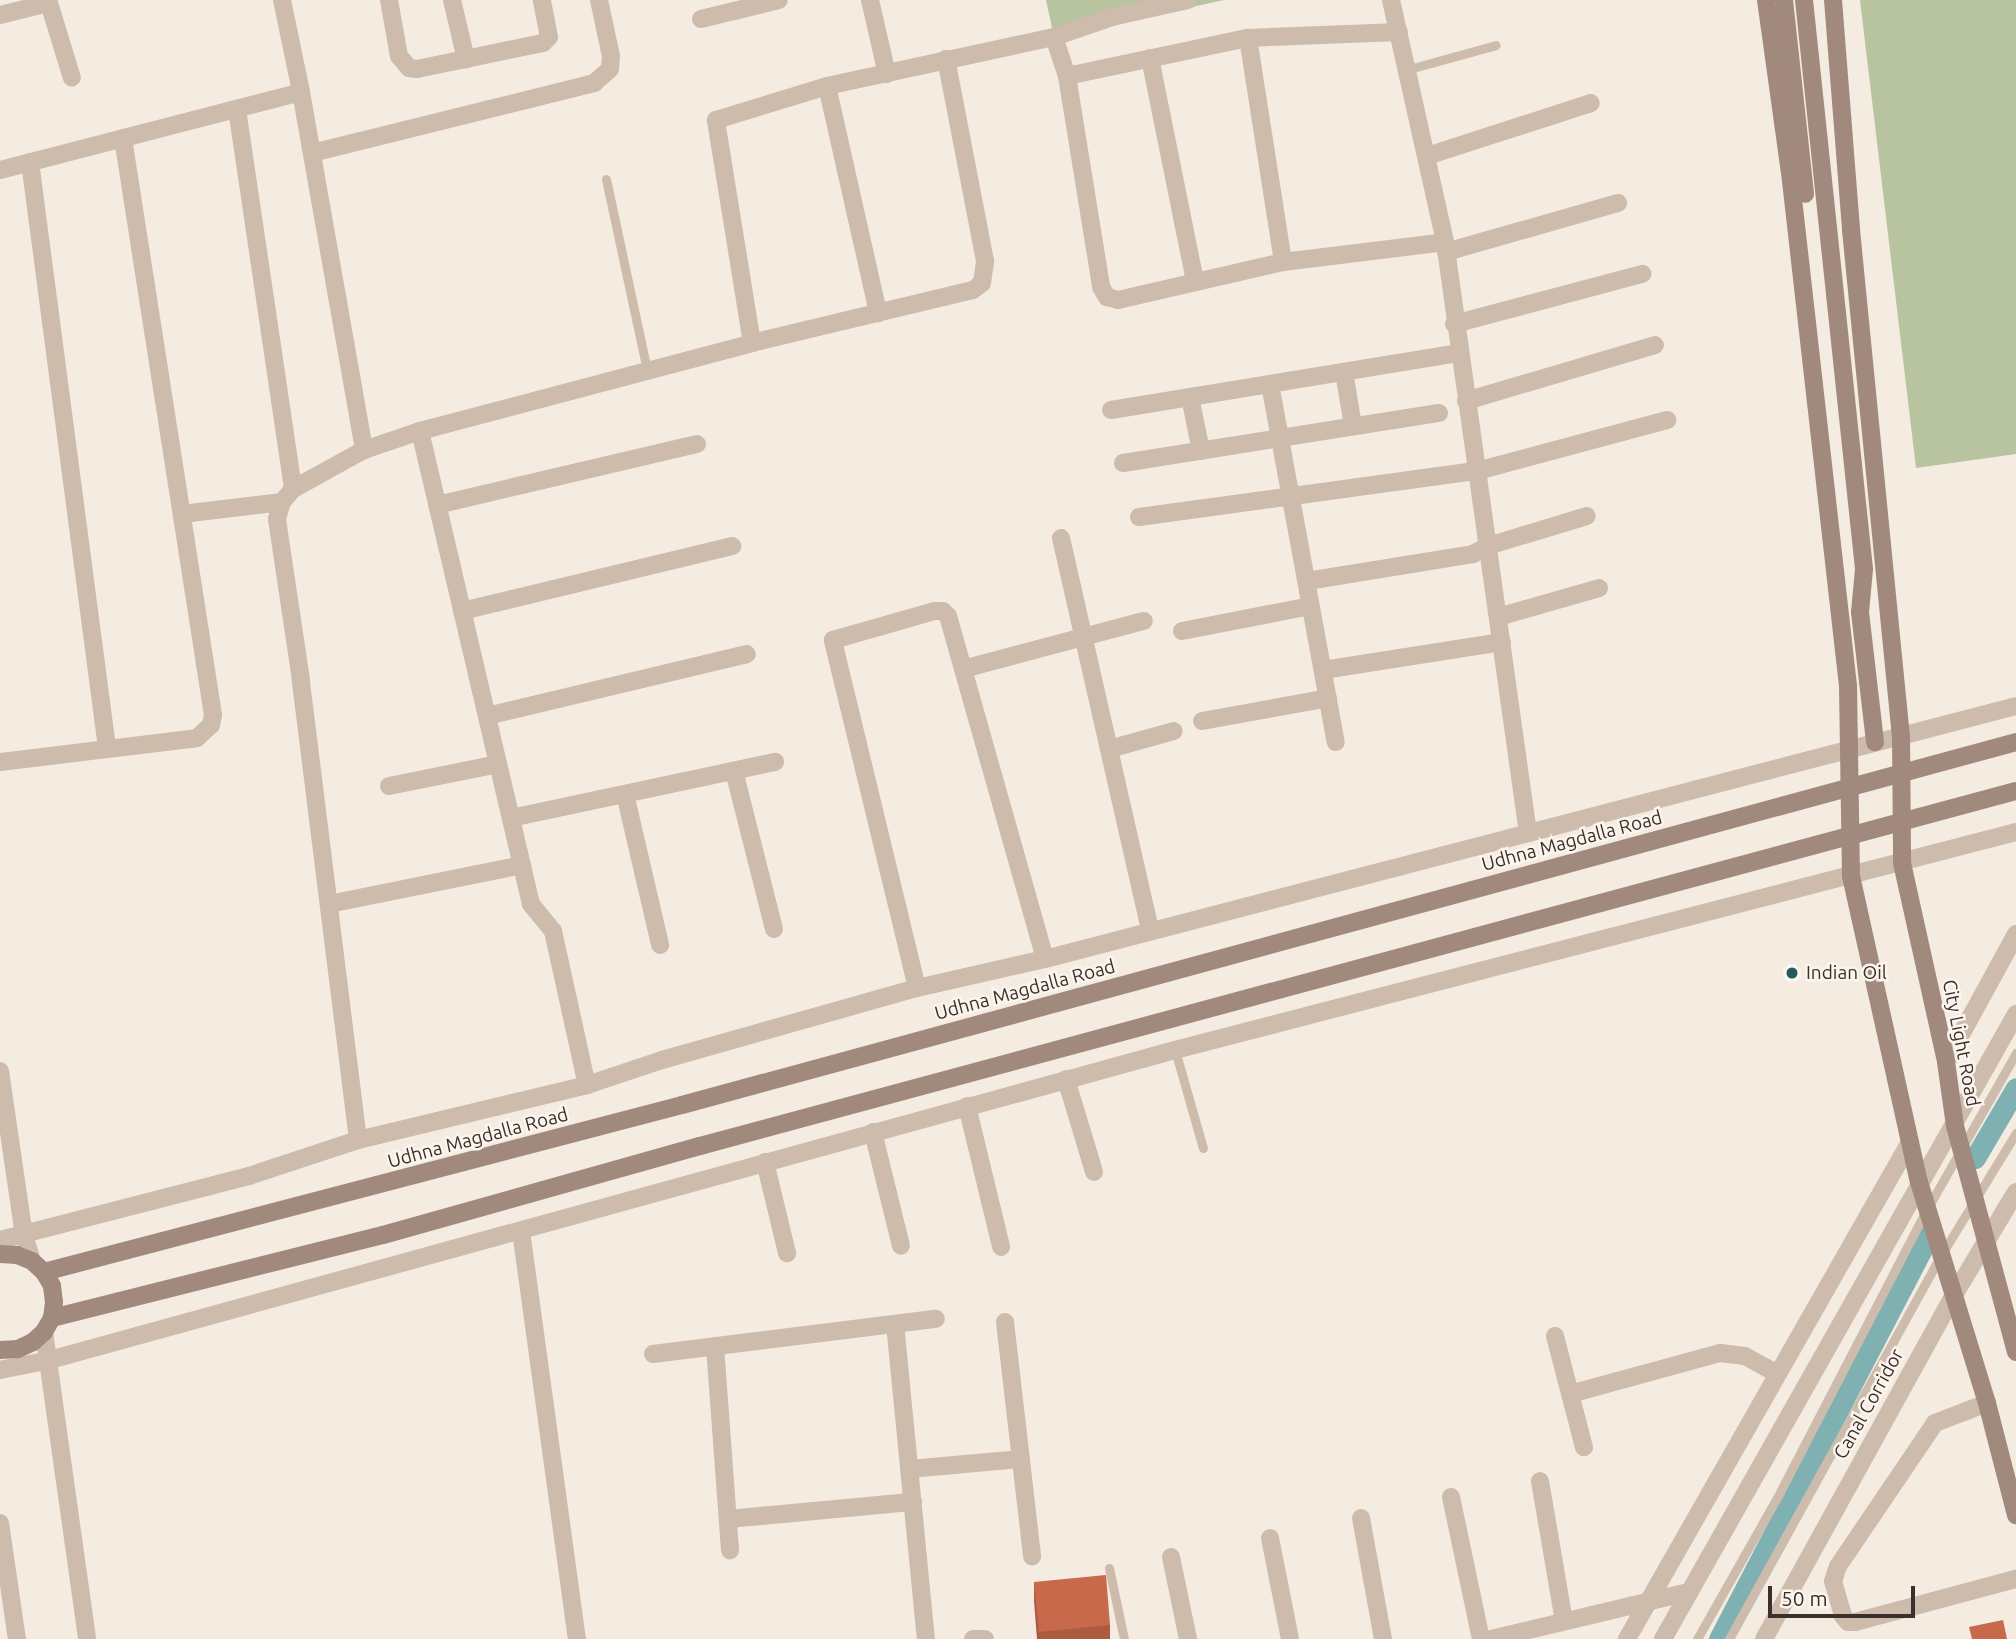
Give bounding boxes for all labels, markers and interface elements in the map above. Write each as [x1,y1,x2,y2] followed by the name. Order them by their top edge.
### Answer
[1479,806,1665,876] street label: Udhna Magdalla Road
[932,955,1118,1025] street label: Udhna Magdalla Road
[1806,962,1887,984] place label: Indian Oil
[1784,965,1800,981] marker: Indian Oil
[1938,978,1984,1108] street label: City Light Road
[385,1103,571,1173] street label: Udhna Magdalla Road
[1829,1345,1909,1463] street label: Canal Corridor
[1771,1572,1918,1616] scale bar
[1781,1586,1828,1610] text: 50 m

